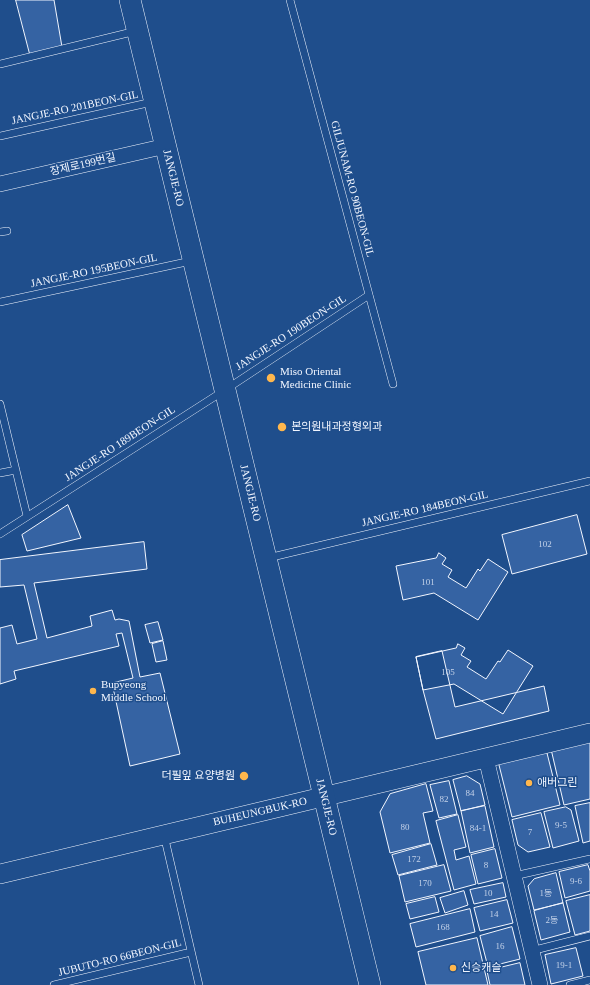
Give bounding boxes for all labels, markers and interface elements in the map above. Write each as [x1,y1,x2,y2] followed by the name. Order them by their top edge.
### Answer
[10,88,140,128] street label: JANGJE-RO 201BEON-GIL
[327,119,377,259] street label: GILJUNAM-RO 90BEON-GIL
[160,148,186,208] street label: JANGJE-RO
[49,151,117,179] street label: 장제로199번길
[29,251,159,291] street label: JANGJE-RO 195BEON-GIL
[233,292,349,374] street label: JANGJE-RO 190BEON-GIL
[280,365,351,391] place label: Miso Oriental Medicine Clinic
[265,372,277,384] marker: Miso Oriental Medicine Clinic
[62,403,178,485] street label: JANGJE-RO 189BEON-GIL
[291,420,382,434] place label: 본의원내과정형외과
[276,421,288,433] marker: 본의원내과정형외과
[237,463,263,523] street label: JANGJE-RO
[361,488,489,530] street label: JANGJE-RO 184BEON-GIL
[538,540,552,550] house number: 102
[421,578,435,588] house number: 101
[441,668,455,678] house number: 105
[101,678,166,704] place label: Bupyeong Middle School
[88,686,98,696] marker: Bupyeong Middle School
[161,769,235,783] place label: 더필잎 요양병원
[238,770,250,782] marker: 더필잎 요양병원
[537,776,577,790] place label: 애버그린
[313,777,339,837] street label: JANGJE-RO
[524,778,534,788] marker: 애버그린
[466,789,474,799] house number: 84
[212,795,308,829] street label: BUHEUNGBUK-RO
[440,795,448,805] house number: 82
[555,821,567,831] house number: 9-5
[400,823,410,833] house number: 80
[470,824,486,834] house number: 84-1
[528,828,532,838] house number: 7
[407,855,421,865] house number: 172
[484,861,488,871] house number: 8
[570,877,582,887] house number: 9-6
[418,879,432,889] house number: 170
[484,889,492,899] house number: 10
[540,889,552,899] house number: 1동
[490,910,498,920] house number: 14
[546,916,558,926] house number: 2동
[436,923,450,933] house number: 168
[57,936,183,980] street label: JUBUTO-RO 66BEON-GIL
[496,942,504,952] house number: 16
[461,961,501,975] place label: 신승캐슬
[556,961,572,971] house number: 19-1
[448,963,458,973] marker: 신승캐슬

